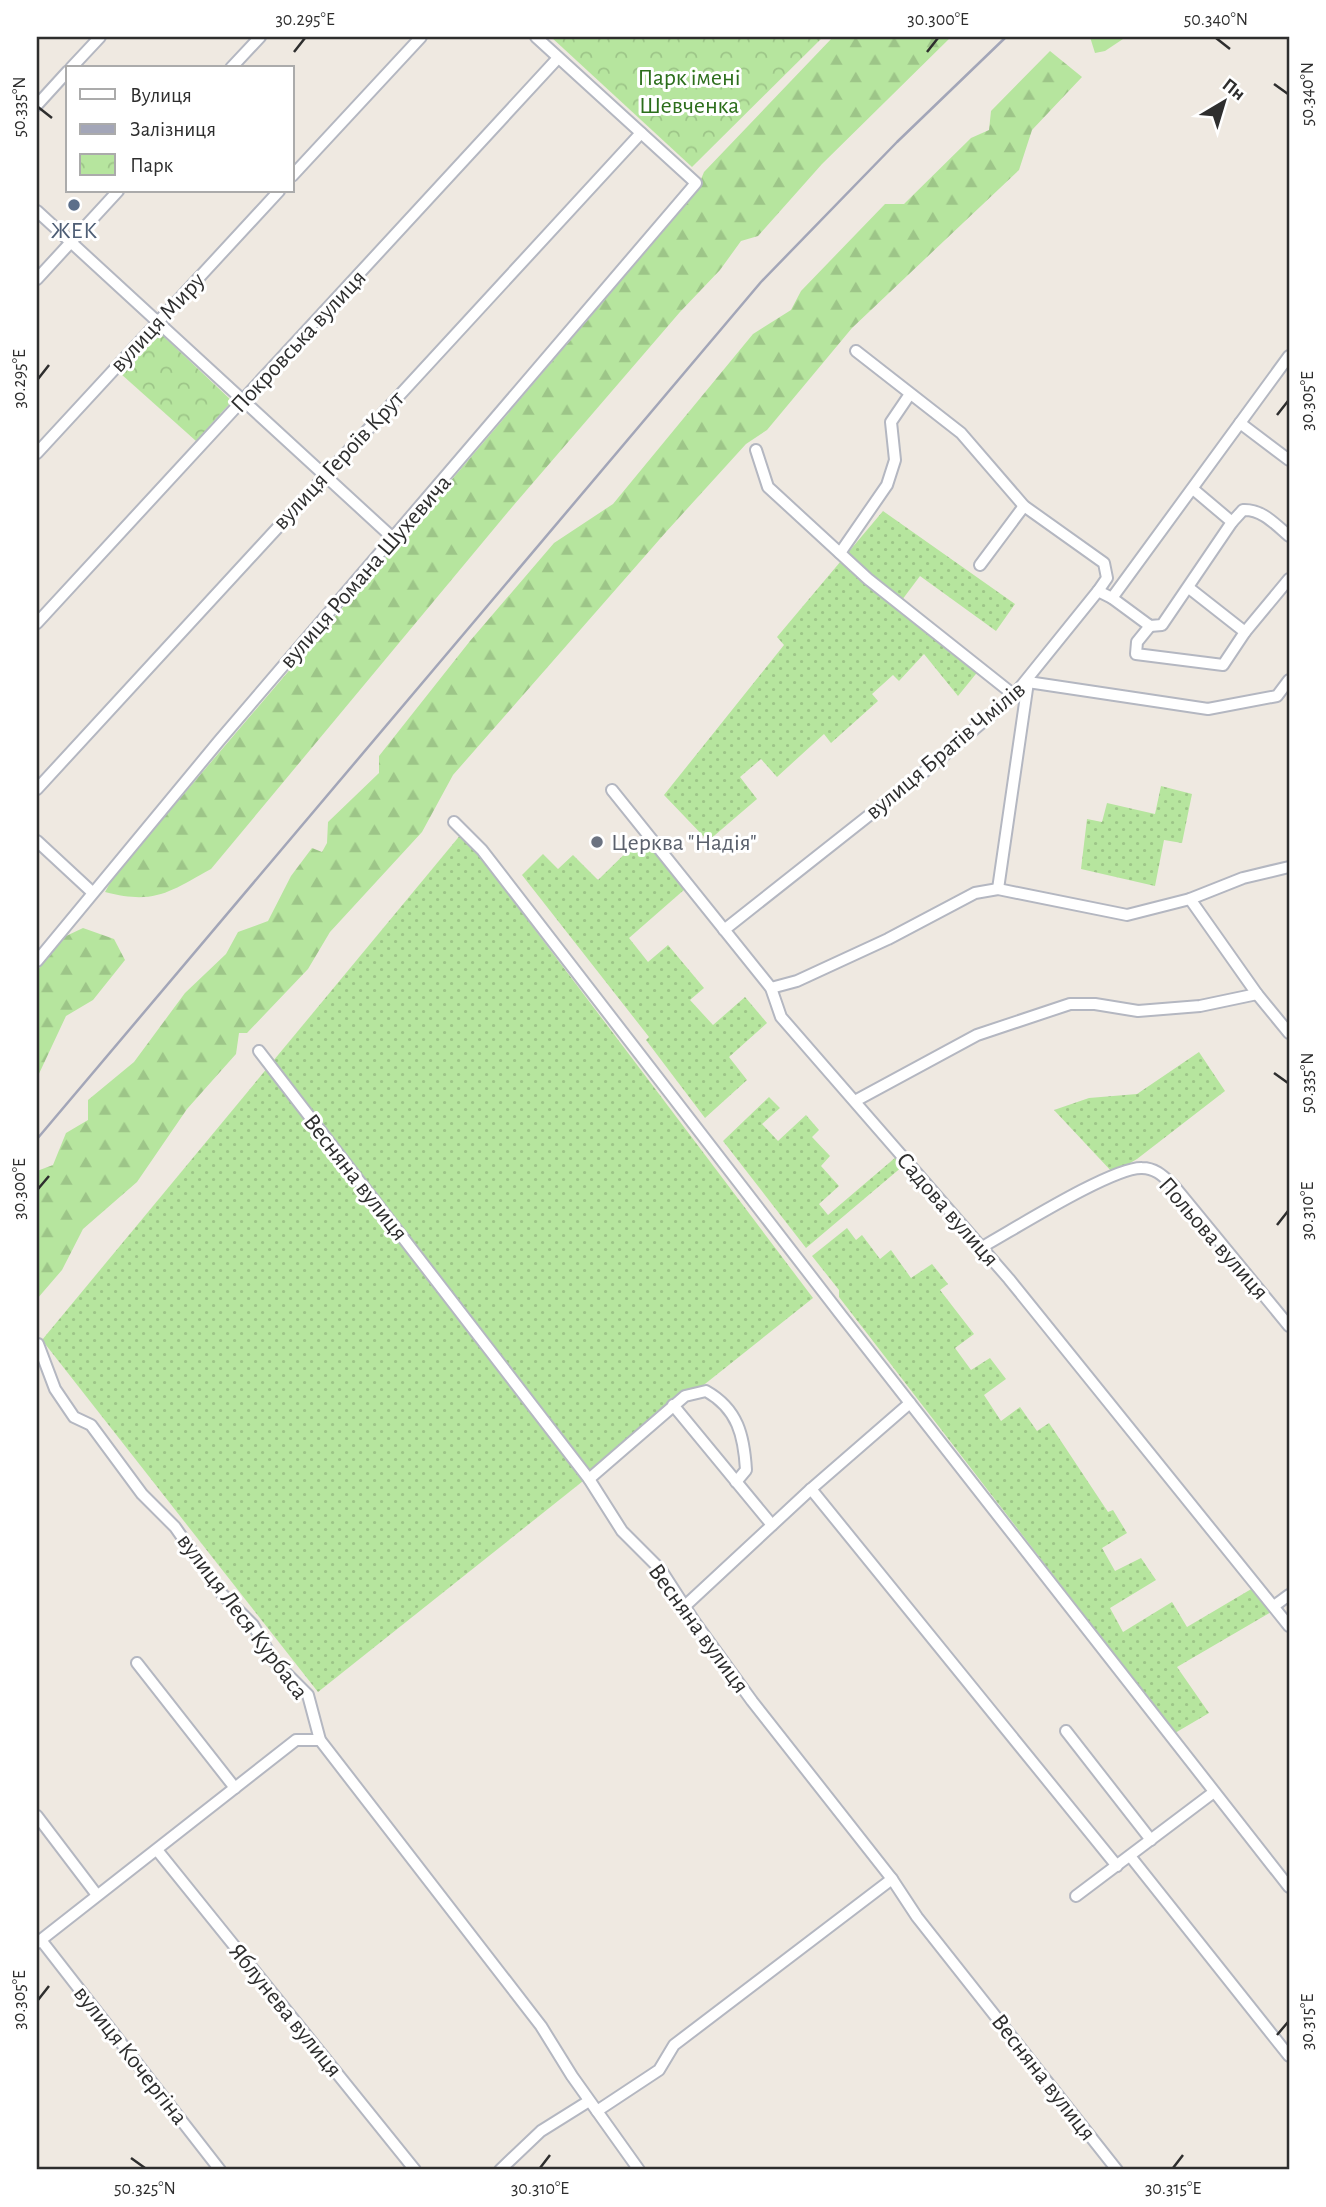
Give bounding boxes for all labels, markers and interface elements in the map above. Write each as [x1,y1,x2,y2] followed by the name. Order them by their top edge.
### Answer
[275,11,335,29] text: 30.295°E
[907,11,969,29] text: 30.300°E
[1184,11,1248,29] text: 50.340°N
[1299,62,1317,126] text: 50.340°N
[66,66,294,192] legend
[637,66,741,118] park label: Парк імені Шевченка
[1190,66,1260,136] north arrow
[1219,75,1249,104] text: Пн
[11,76,29,138] text: 50.335°N
[130,85,192,106] text: Вулиця
[130,119,216,140] text: Залізниця
[130,155,174,176] text: Парк
[66,197,82,213] marker: ЖЕК
[51,219,97,243] place label: ЖЕК
[227,266,371,418] street label: Покровська вулиця
[106,268,210,377] street label: вулиця Миру
[11,349,29,409] text: 30.295°E
[1299,371,1317,431] text: 30.305°E
[269,386,409,535] street label: вулиця Героїв Крут
[276,470,456,673] street label: вулиця Романа Шухевича
[861,677,1030,824] street label: вулиця Братів Чмілів
[611,831,757,855] place label: Церква "Надія"
[589,834,605,850] marker: Церква "Надія"
[1299,1052,1317,1114] text: 50.335°N
[299,1110,412,1245] street label: Весняна вулиця
[892,1148,1003,1271] street label: Садова вулиця
[11,1158,29,1220] text: 30.300°E
[1154,1173,1273,1304] street label: Польова вулиця
[1299,1182,1317,1240] text: 30.310°E
[172,1529,312,1704] street label: вулиця Леся Курбаса
[643,1559,753,1698] street label: Весняна вулиця
[224,1939,346,2082] street label: Яблунева вулиця
[11,1970,29,2030] text: 30.305°E
[69,1982,192,2130] street label: вулиця Кочергіна
[1299,1994,1317,2050] text: 30.315°E
[987,2010,1100,2145] street label: Весняна вулиця
[114,2180,176,2198] text: 50.325°N
[511,2180,569,2198] text: 30.310°E
[1145,2180,1201,2198] text: 30.315°E

